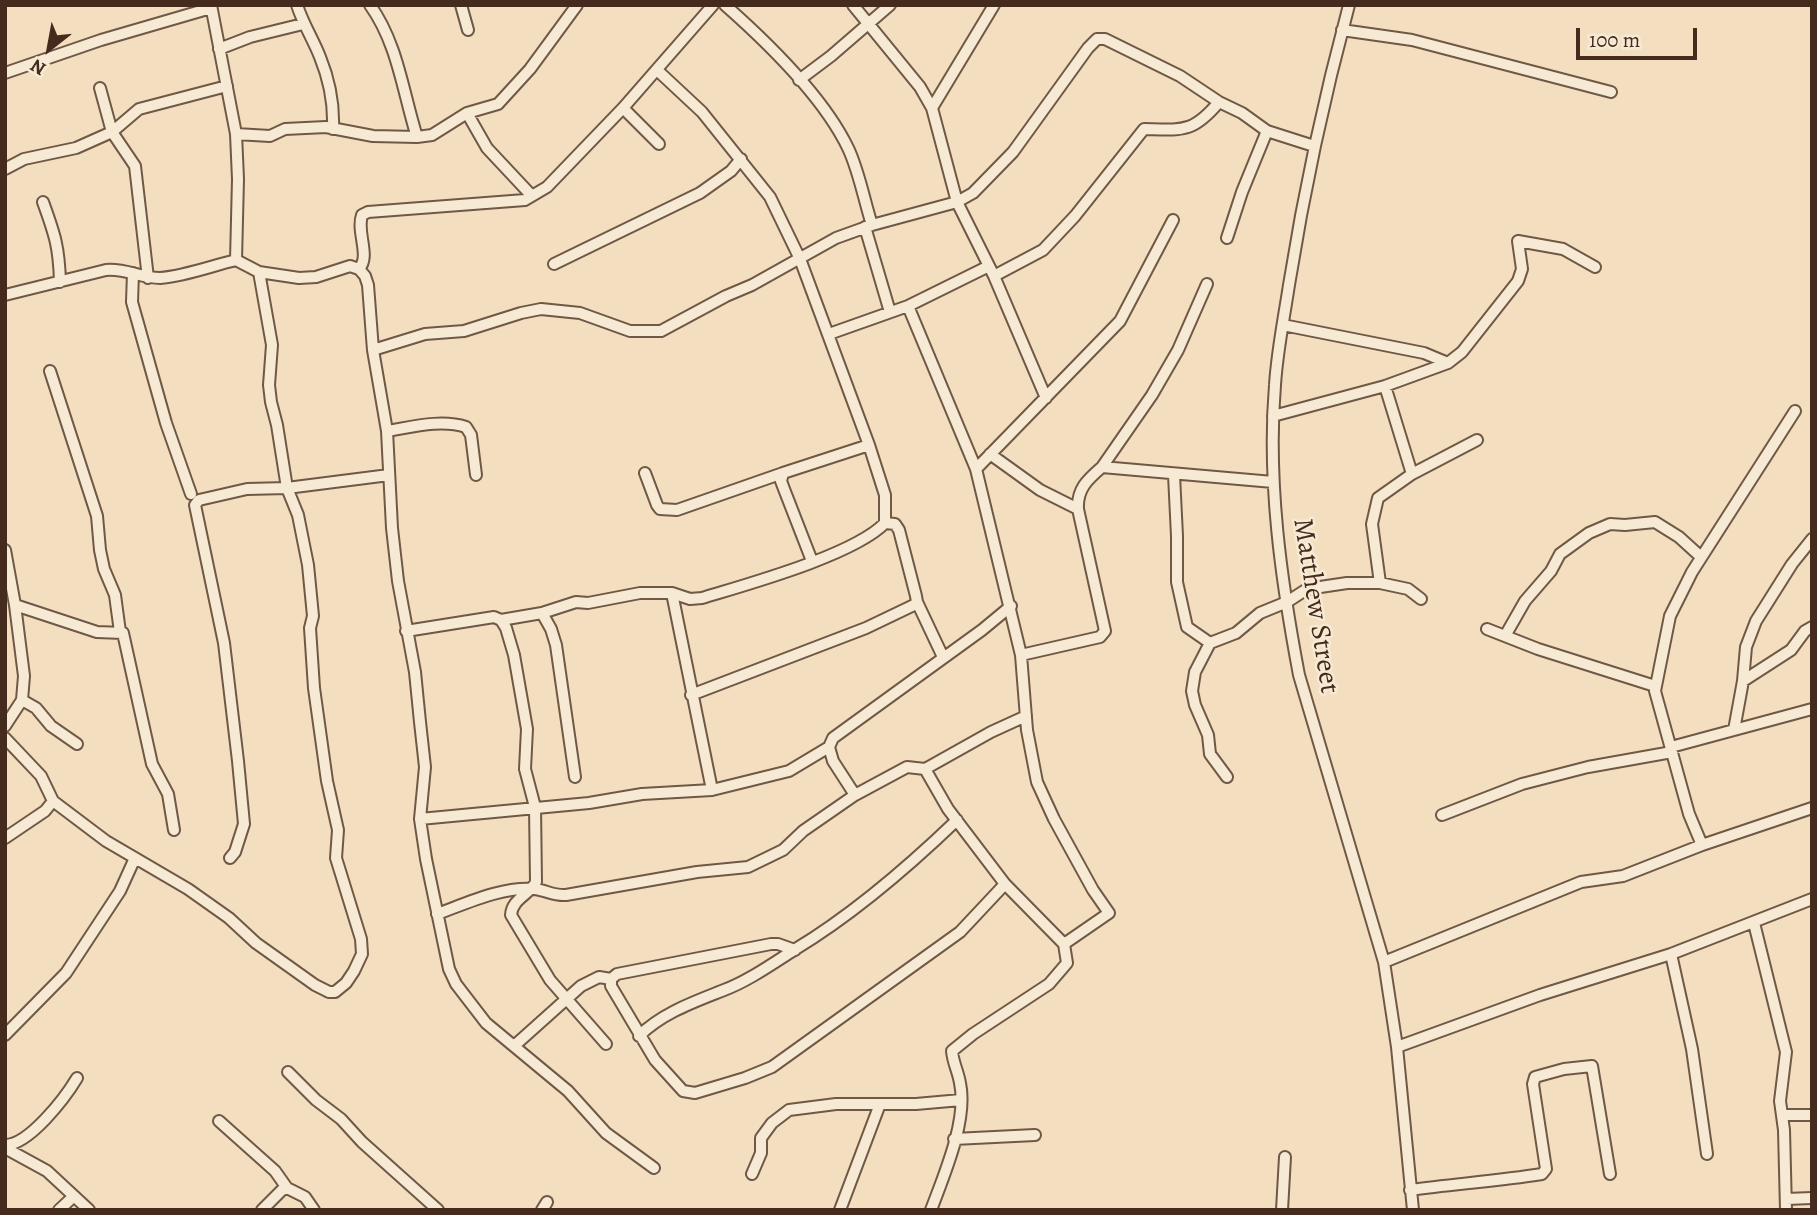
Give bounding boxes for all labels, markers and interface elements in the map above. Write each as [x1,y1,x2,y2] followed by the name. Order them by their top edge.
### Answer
[14,14,84,84] north arrow
[1579,14,1700,58] scale bar
[1589,26,1640,54] text: 100 m
[26,52,51,82] text: N
[1285,516,1345,696] street label: Matthew Street

